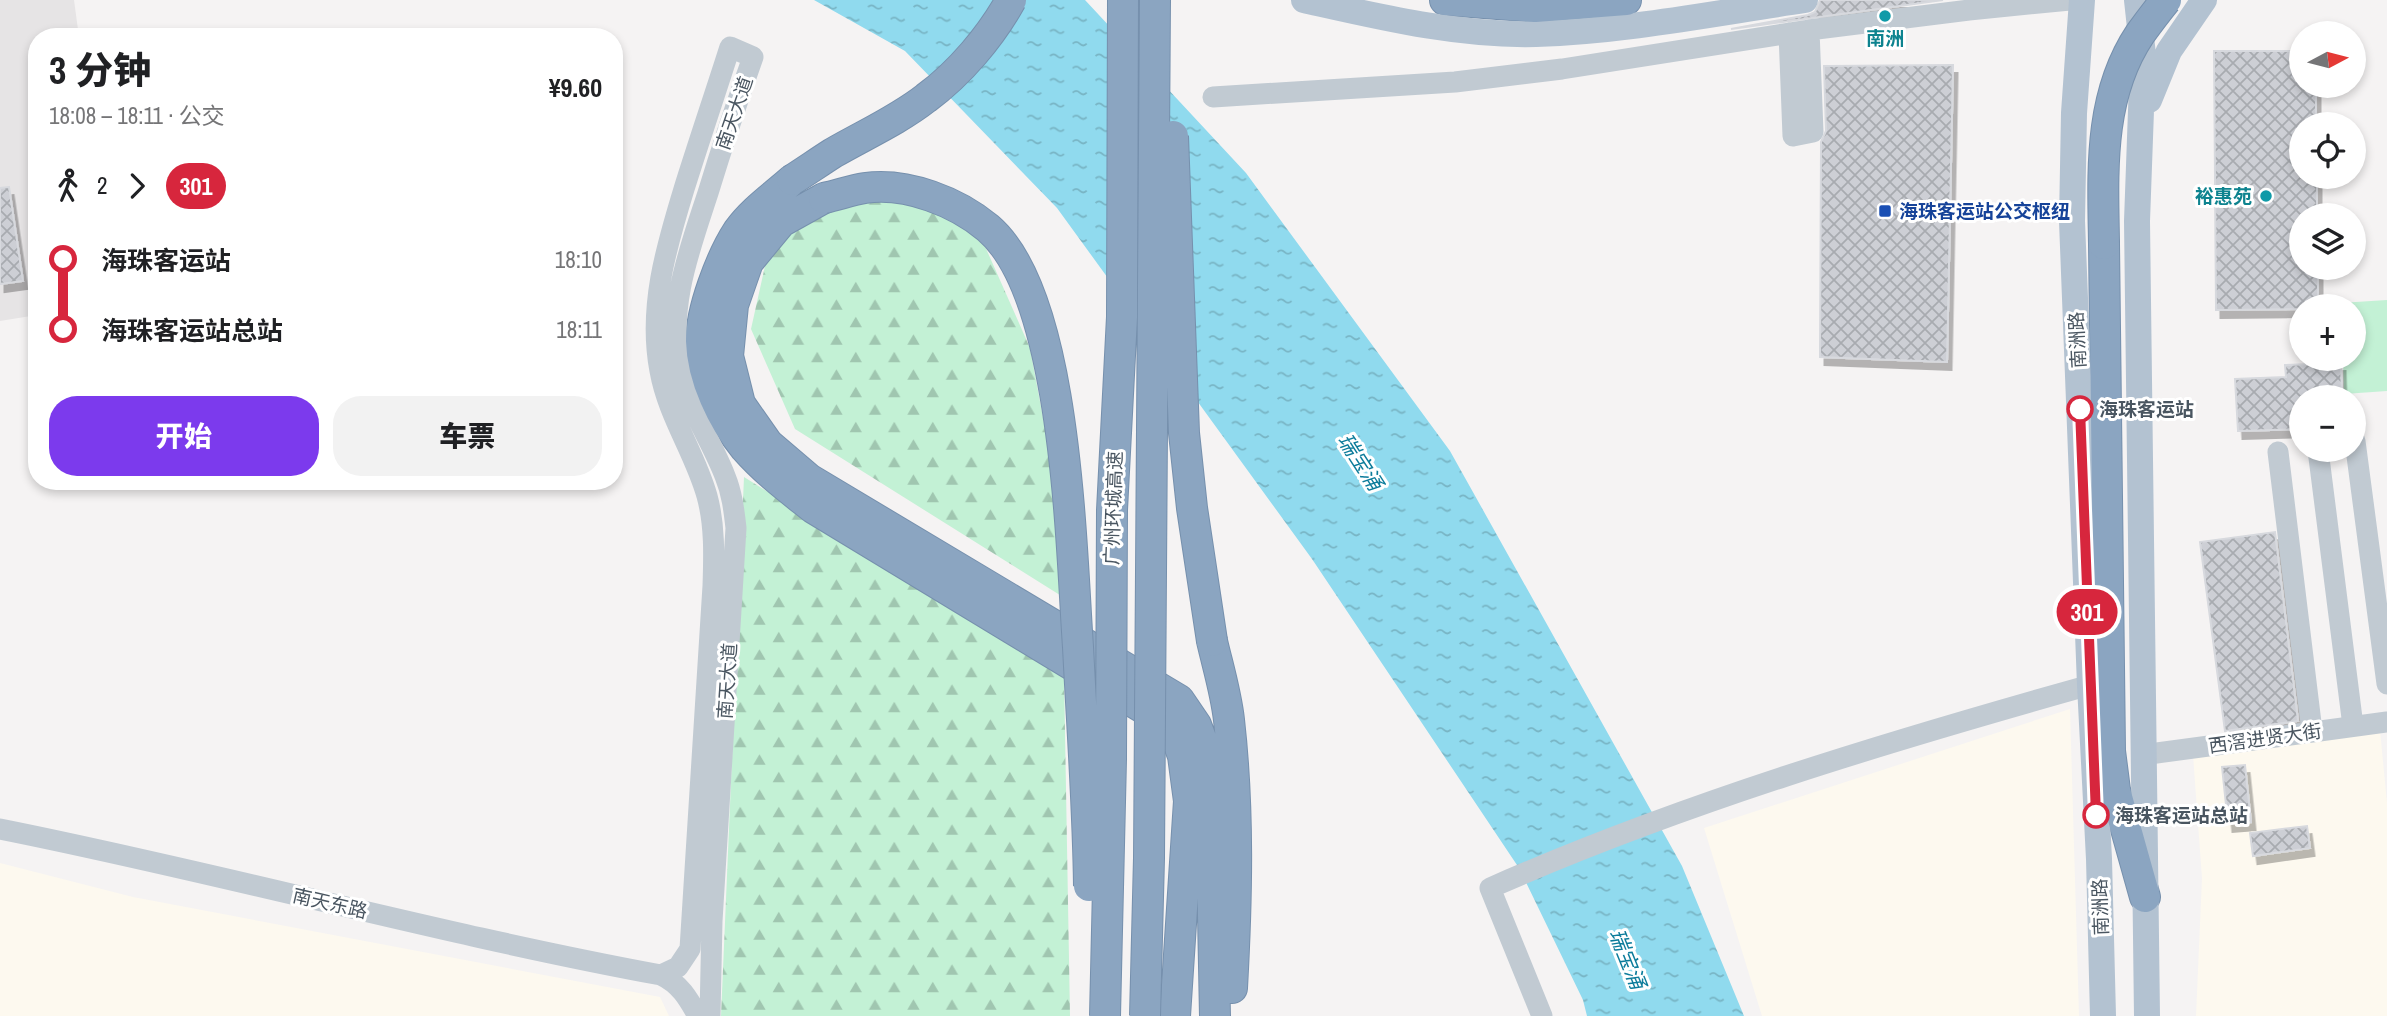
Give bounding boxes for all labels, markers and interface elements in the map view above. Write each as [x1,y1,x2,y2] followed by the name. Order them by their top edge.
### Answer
[1877,8,1893,24] marker: 南洲
[2289,21,2366,98] north arrow
[2289,21,2366,462] map controls
[1866,25,1904,51] place label: 南洲
[49,45,151,96] text: 3 分钟
[549,70,602,105] text: ¥9.60
[709,73,759,153] street label: 南天大道
[49,100,225,131] text: 18:08 – 18:11 · 公交
[2289,112,2366,189] button: locate
[49,167,87,205] icon: walk
[118,167,156,205] icon: forward
[97,170,108,201] text: 2
[180,170,212,202] text: 301
[2195,183,2252,209] place label: 裕惠苑
[2258,188,2274,204] marker: 裕惠苑
[1899,198,2070,224] place label: 海珠客运站公交枢纽
[1877,203,1893,219] marker: 海珠客运站公交枢纽
[2289,203,2366,280] button: layers
[101,243,231,278] text: 海珠客运站
[555,244,602,275] text: 18:10
[2289,294,2366,371] button: +
[2063,311,2091,369] street label: 南洲路
[101,313,283,348] text: 海珠客运站总站
[556,314,602,345] text: 18:11
[2289,385,2366,462] button: −
[49,396,319,476] button: 开始
[333,396,602,476] button: 车票
[2067,396,2093,422] marker: 海珠客运站
[2099,396,2194,422] place label: 海珠客运站
[1331,427,1391,498] water label: 瑞宝涌
[1098,451,1128,565] street label: 广州环城高速
[2047,589,2127,635] line badge: 301
[2071,596,2103,628] text: 301
[711,642,743,720] street label: 南天大道
[2207,717,2323,759] street label: 西滘进贤大街
[2083,802,2109,828] marker: 海珠客运站总站
[2115,802,2248,828] place label: 海珠客运站总站
[2086,878,2114,936] street label: 南洲路
[290,882,370,924] street label: 南天东路
[1602,924,1653,995] water label: 瑞宝涌

